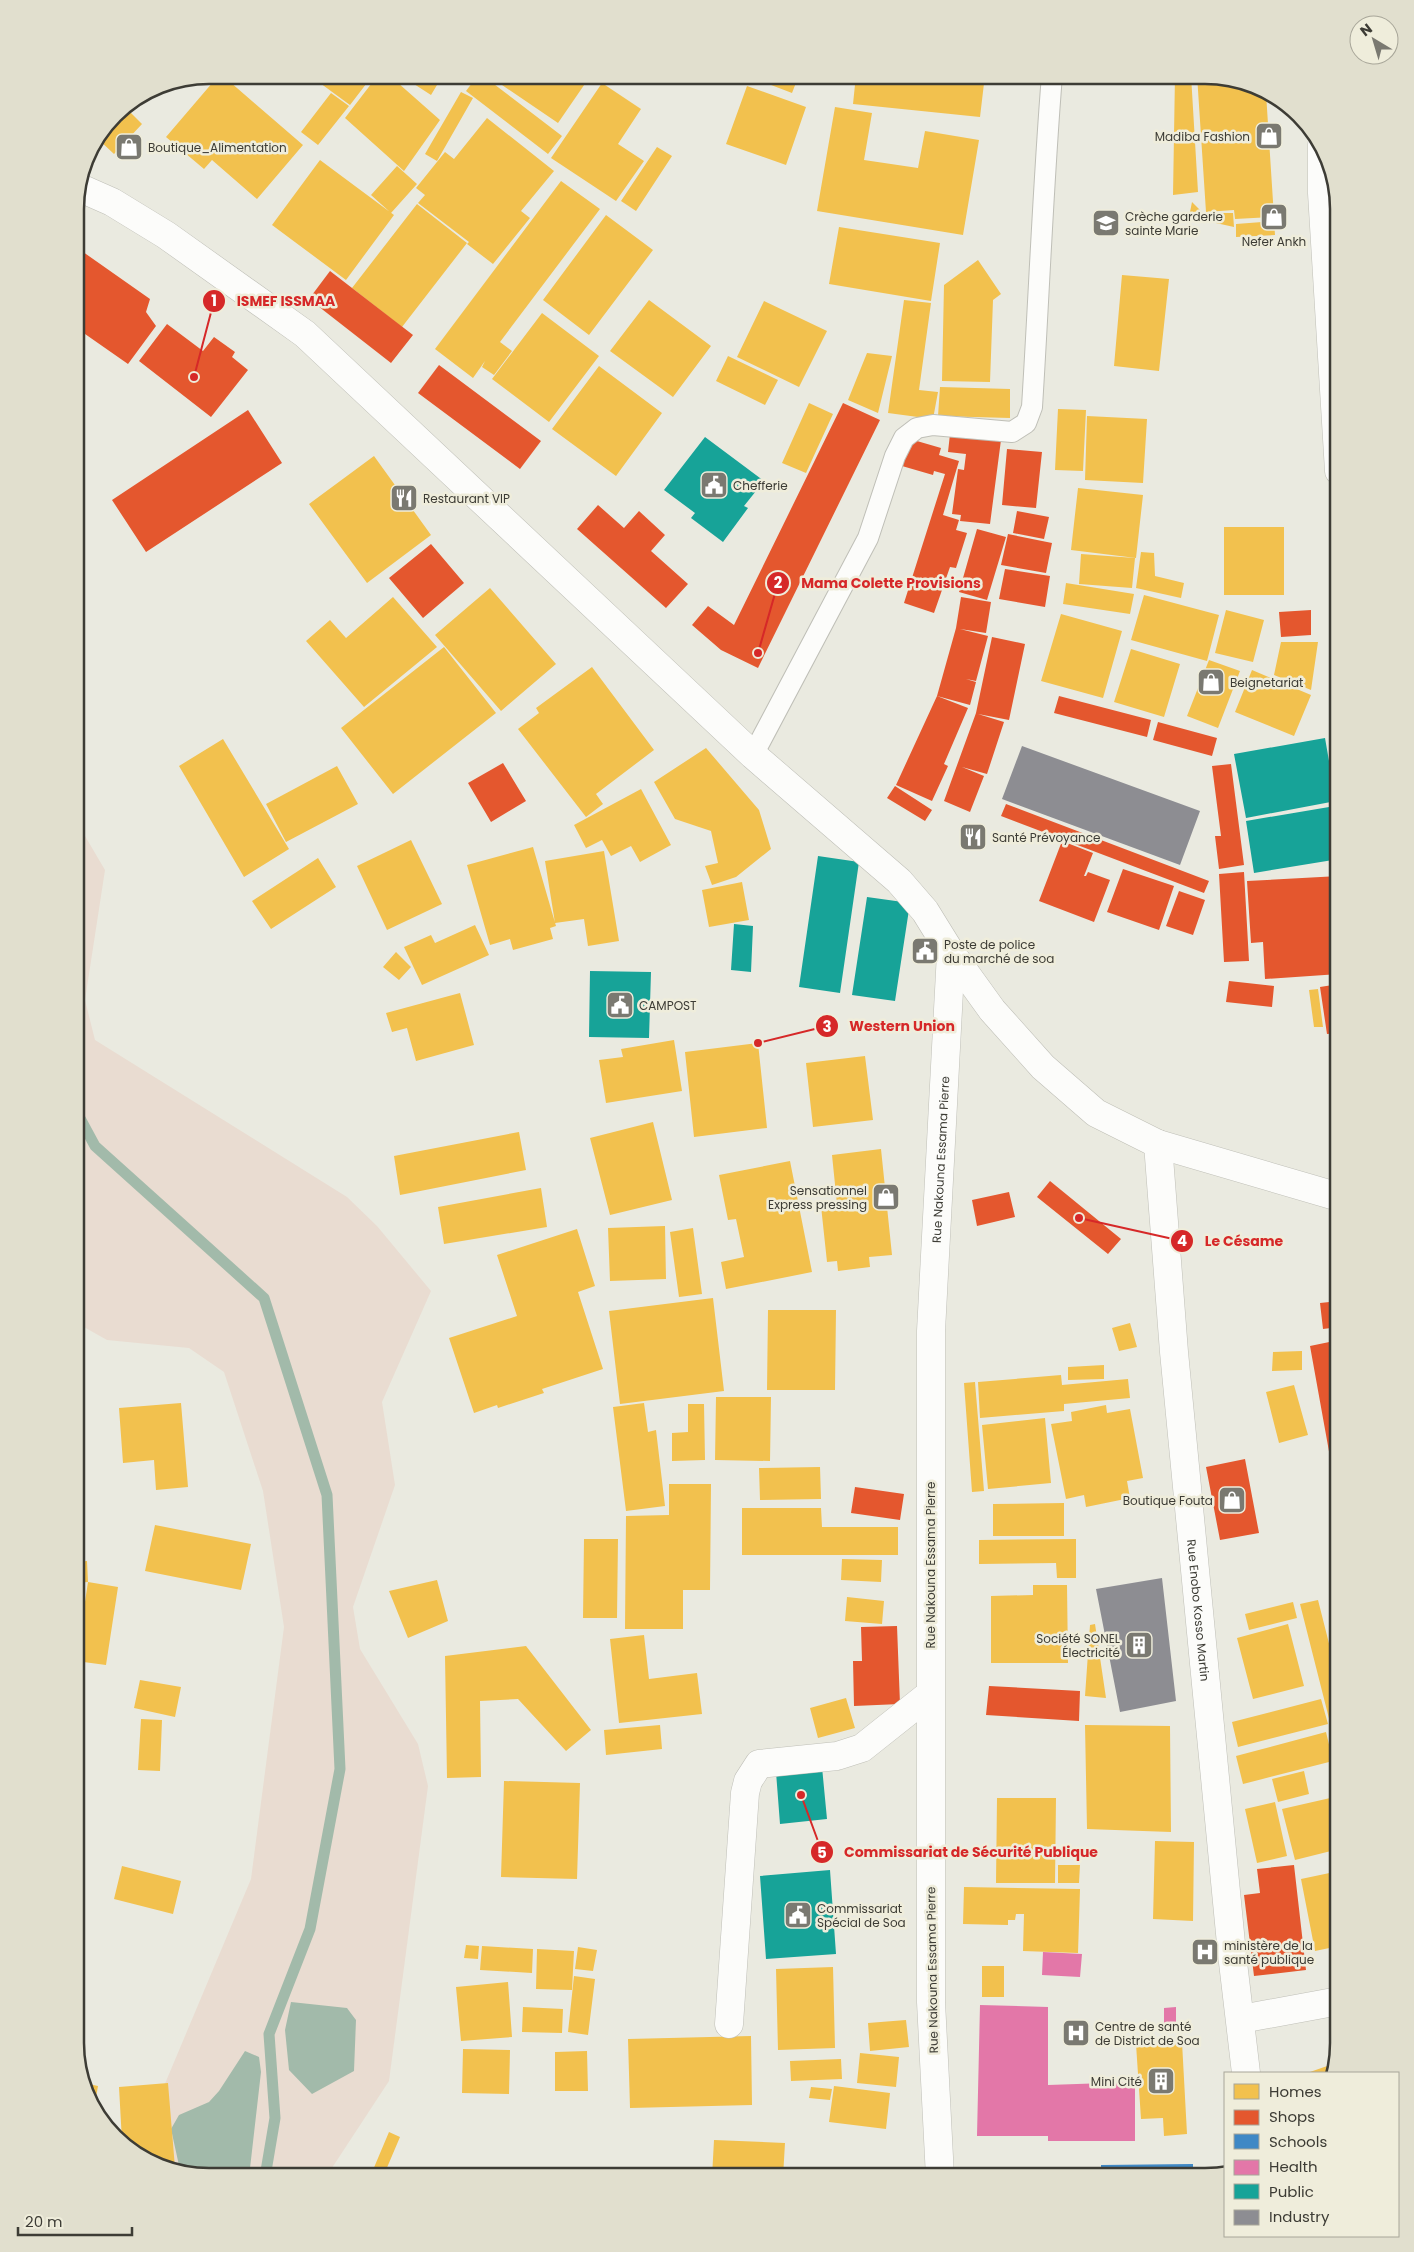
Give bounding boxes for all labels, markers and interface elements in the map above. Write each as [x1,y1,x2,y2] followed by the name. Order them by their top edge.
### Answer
[1349,15,1399,65] north arrow
[1356,19,1376,41] text: N
[1254,121,1284,151] shop icon: Madiba Fashion
[1155,128,1250,145] place label: Madiba Fashion
[114,132,144,162] shop icon: Boutique_Alimentation
[148,139,287,156] place label: Boutique_Alimentation
[1259,202,1289,232] shop icon: Nefer Ankh
[1091,208,1121,238] school or university icon: Crèche garderie sainte Marie
[1125,208,1223,239] place label: Crèche garderie sainte Marie
[1242,233,1306,250] place label: Nefer Ankh
[202,287,345,316] callout: ISMEF ISSMAA
[211,290,217,311] text: 1
[237,291,336,311] text: ISMEF ISSMAA
[699,470,729,500] public building icon: Chefferie
[733,477,788,494] place label: Chefferie
[389,483,419,513] restaurant icon: Restaurant VIP
[423,490,510,507] place label: Restaurant VIP
[766,568,990,597] callout: Mama Colette Provisions
[774,572,783,593] text: 2
[801,573,981,593] text: Mama Colette Provisions
[1196,667,1226,697] shop icon: Beignetariat
[1230,674,1303,691] place label: Beignetariat
[958,822,988,852] restaurant icon: Santé Prévoyance
[992,829,1100,846] place label: Santé Prévoyance
[910,936,940,966] public building icon: Poste de police du marché de soa
[944,936,1054,967] place label: Poste de police du marché de soa
[605,990,635,1020] public building icon: CAMPOST
[639,997,697,1014] place label: CAMPOST
[814,1012,965,1041] callout: Western Union
[822,1016,832,1037] text: 3
[849,1016,955,1036] text: Western Union
[927,1076,953,1243] street label: Rue Nakouna Essama Pierre
[768,1182,867,1213] place label: Sensationnel Express pressing
[871,1182,901,1212] shop icon: Sensationnel Express pressing
[1170,1227,1293,1256] callout: Le Césame
[1177,1230,1187,1251] text: 4
[1205,1231,1284,1251] text: Le Césame
[922,1482,939,1648] street label: Rue Nakouna Essama Pierre
[1217,1485,1247,1515] shop icon: Boutique Fouta
[1123,1492,1213,1509] place label: Boutique Fouta
[1184,1538,1214,1682] street label: Rue Enobo Kosso Martin
[1036,1630,1120,1661] place label: Société SONEL Électricité
[1124,1630,1154,1660] building icon: Société SONEL Électricité
[809,1838,1108,1867] callout: Commissariat de Sécurité Publique
[817,1842,827,1863] text: 5
[844,1842,1098,1862] text: Commissariat de Sécurité Publique
[922,1886,942,2054] street label: Rue Nakouna Essama Pierre
[783,1900,813,1930] public building icon: Commissariat Spécial de Soa
[817,1900,906,1931] place label: Commissariat Spécial de Soa
[1190,1937,1220,1967] hospital icon: ministère de la santé publique
[1224,1937,1314,1968] place label: ministère de la santé publique
[1061,2018,1091,2048] hospital icon: Centre de santé de District de Soa
[1095,2018,1200,2049] place label: Centre de santé de District de Soa
[1146,2066,1176,2096] building icon: Mini Cité
[1224,2072,1399,2237] legend
[1091,2073,1142,2090] place label: Mini Cité
[1269,2081,1322,2102] text: Homes
[1269,2106,1315,2127] text: Shops
[1269,2131,1327,2152] text: Schools
[1269,2156,1318,2177] text: Health
[1269,2181,1314,2202] text: Public
[18,2204,131,2236] scale bar
[1269,2206,1330,2227] text: Industry
[25,2211,63,2232] text: 20 m

